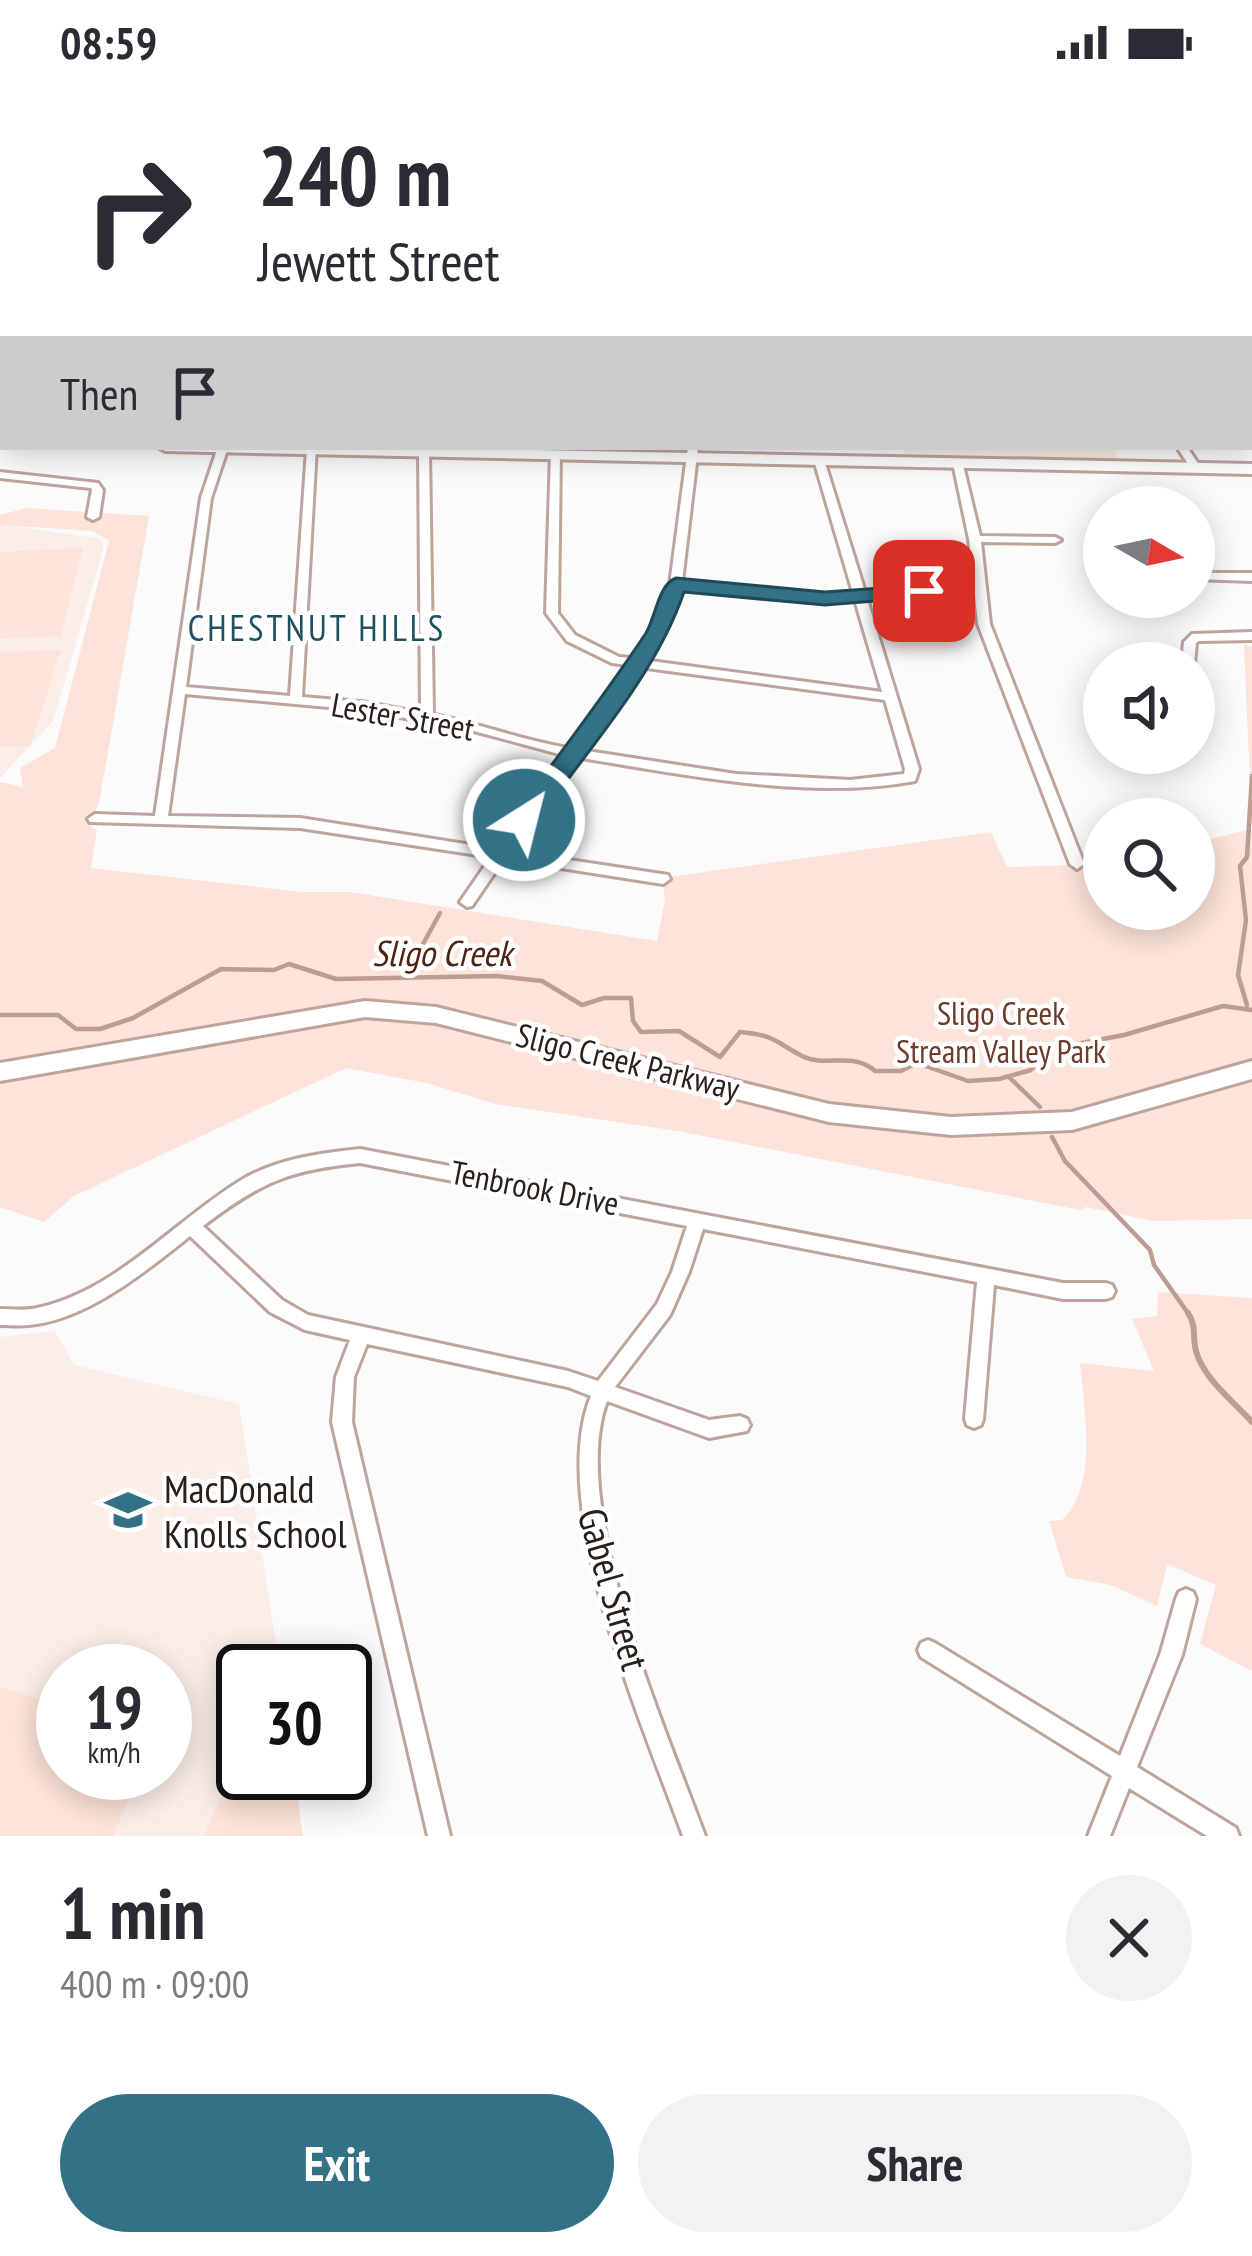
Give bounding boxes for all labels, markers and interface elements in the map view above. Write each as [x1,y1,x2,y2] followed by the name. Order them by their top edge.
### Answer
[60,13,157,71] text: 08:59
[258,120,451,229] text: 240 m
[60,132,216,288] icon: right
[258,226,500,296] text: Jewett Street
[162,360,228,426] icon: arrive
[60,364,138,422] text: Then
[1083,486,1215,618] north arrow
[1083,486,1215,930] map controls
[873,540,975,642] pin
[891,558,957,624] icon: arrive
[188,604,446,651] district label: CHESTNUT HILLS
[1083,642,1215,774] button: sound
[328,682,478,750] street label: Lester Street
[461,757,587,883] position arrow
[1083,798,1215,930] button: search
[372,929,516,976] water label: Sligo Creek
[896,991,1106,1072] park label: Sligo Creek Stream Valley Park
[512,1013,745,1110] street label: Sligo Creek Parkway
[447,1150,623,1224] street label: Tenbrook Drive
[164,1463,347,1559] place label: MacDonald Knolls School
[103,1485,153,1535] school or university icon: MacDonald Knolls School
[567,1502,661,1676] street label: Gabel Street
[216,1644,372,1800] speed limit sign: 30
[85,1668,143,1746] text: 19
[87,1732,141,1771] text: km/h
[60,1866,205,1959] text: 1 min
[1066,1875,1192,2001] button: close
[60,1958,249,2009] text: 400 m · 09:00
[60,2094,614,2232] button: Exit
[638,2094,1192,2232] button: Share

